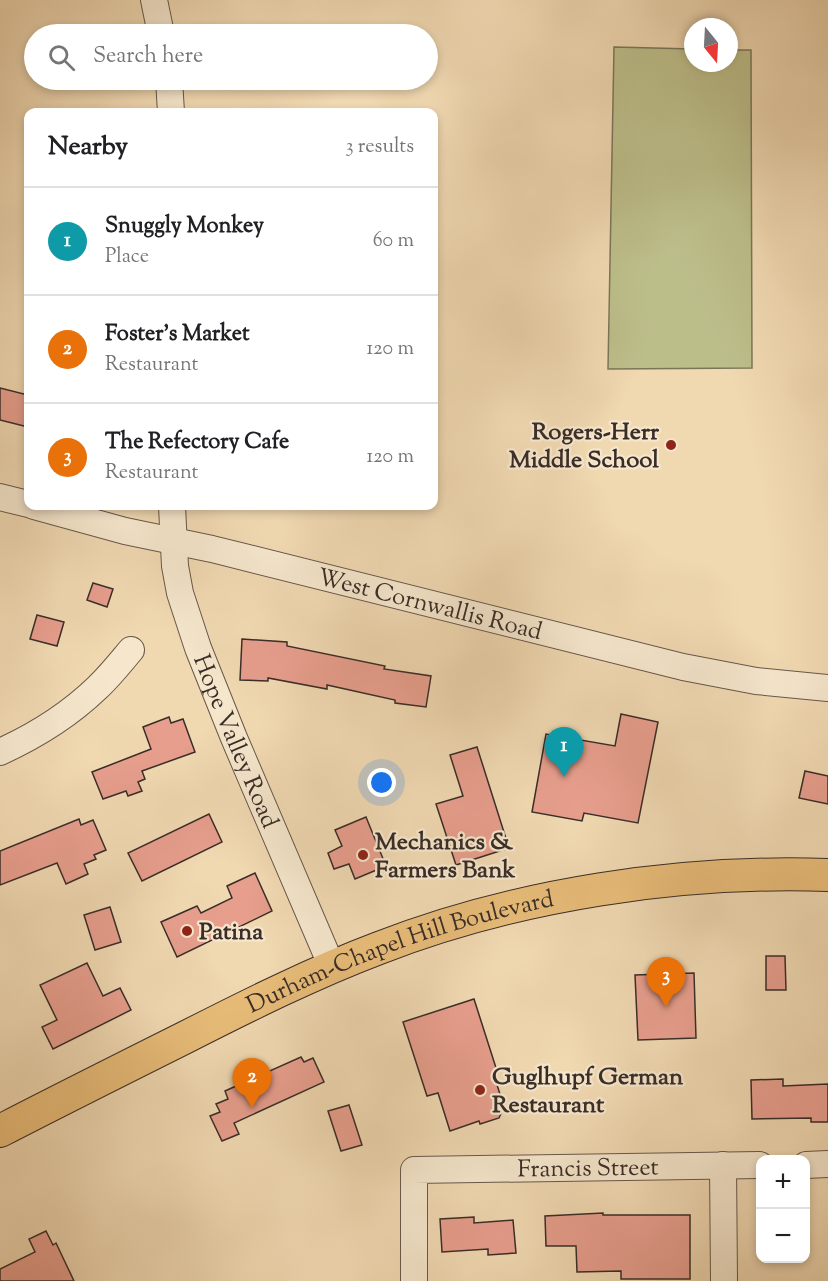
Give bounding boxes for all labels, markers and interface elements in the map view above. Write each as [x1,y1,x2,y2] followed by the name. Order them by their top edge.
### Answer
[684,18,738,72] north arrow
[24,24,438,90] search box
[45,41,78,74] icon: search
[93,41,203,73] text: Search here
[48,129,128,166] text: Nearby
[345,133,414,162] text: 3 results
[105,211,264,243] text: Snuggly Monkey
[64,227,71,256] text: 1
[373,227,414,256] text: 60 m
[105,243,149,272] text: Place
[105,319,249,351] text: Foster's Market
[63,335,72,364] text: 2
[366,335,414,364] text: 120 m
[105,351,198,380] text: Restaurant
[509,416,660,478] place label: Rogers-Herr Middle School
[105,427,289,459] text: The Refectory Cafe
[664,438,678,452] marker: Rogers-Herr Middle School
[63,443,72,472] text: 3
[366,443,414,472] text: 120 m
[105,459,198,488] text: Restaurant
[314,561,546,650] street label: West Cornwallis Road
[183,650,286,835] street label: Hope Valley Road
[544,728,584,777] pin: 1
[367,768,396,797] your location
[375,826,516,888] place label: Mechanics & Farmers Bank
[356,848,370,862] marker: Mechanics & Farmers Bank
[241,883,557,1023] street label: Durham-Chapel Hill Boulevard
[199,916,264,950] place label: Patina
[180,924,194,938] marker: Patina
[646,958,686,1007] pin: 3
[232,1058,272,1108] pin: 2
[492,1061,684,1123] place label: Guglhupf German Restaurant
[473,1083,487,1097] marker: Guglhupf German Restaurant
[517,1151,659,1188] street label: Francis Street
[756,1155,810,1263] map controls
[756,1155,810,1209] button: +
[756,1209,810,1263] button: −

